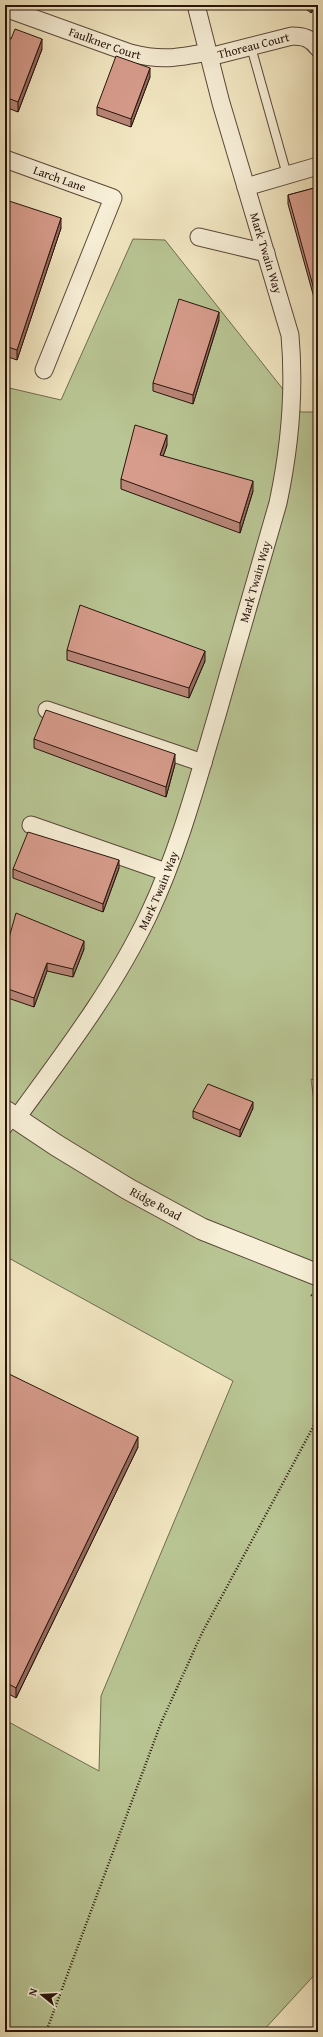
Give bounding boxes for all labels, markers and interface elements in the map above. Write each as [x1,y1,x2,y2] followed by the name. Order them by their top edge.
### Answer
[67,23,143,63] street label: Faulkner Court
[216,28,292,62] street label: Thoreau Court
[31,161,89,196] street label: Larch Lane
[246,210,287,296] street label: Mark Twain Way
[235,539,275,624] street label: Mark Twain Way
[134,849,182,933] street label: Mark Twain Way
[127,1183,185,1225] street label: Ridge Road
[22,1975,62,2015] north arrow
[24,1985,41,1998] text: N

